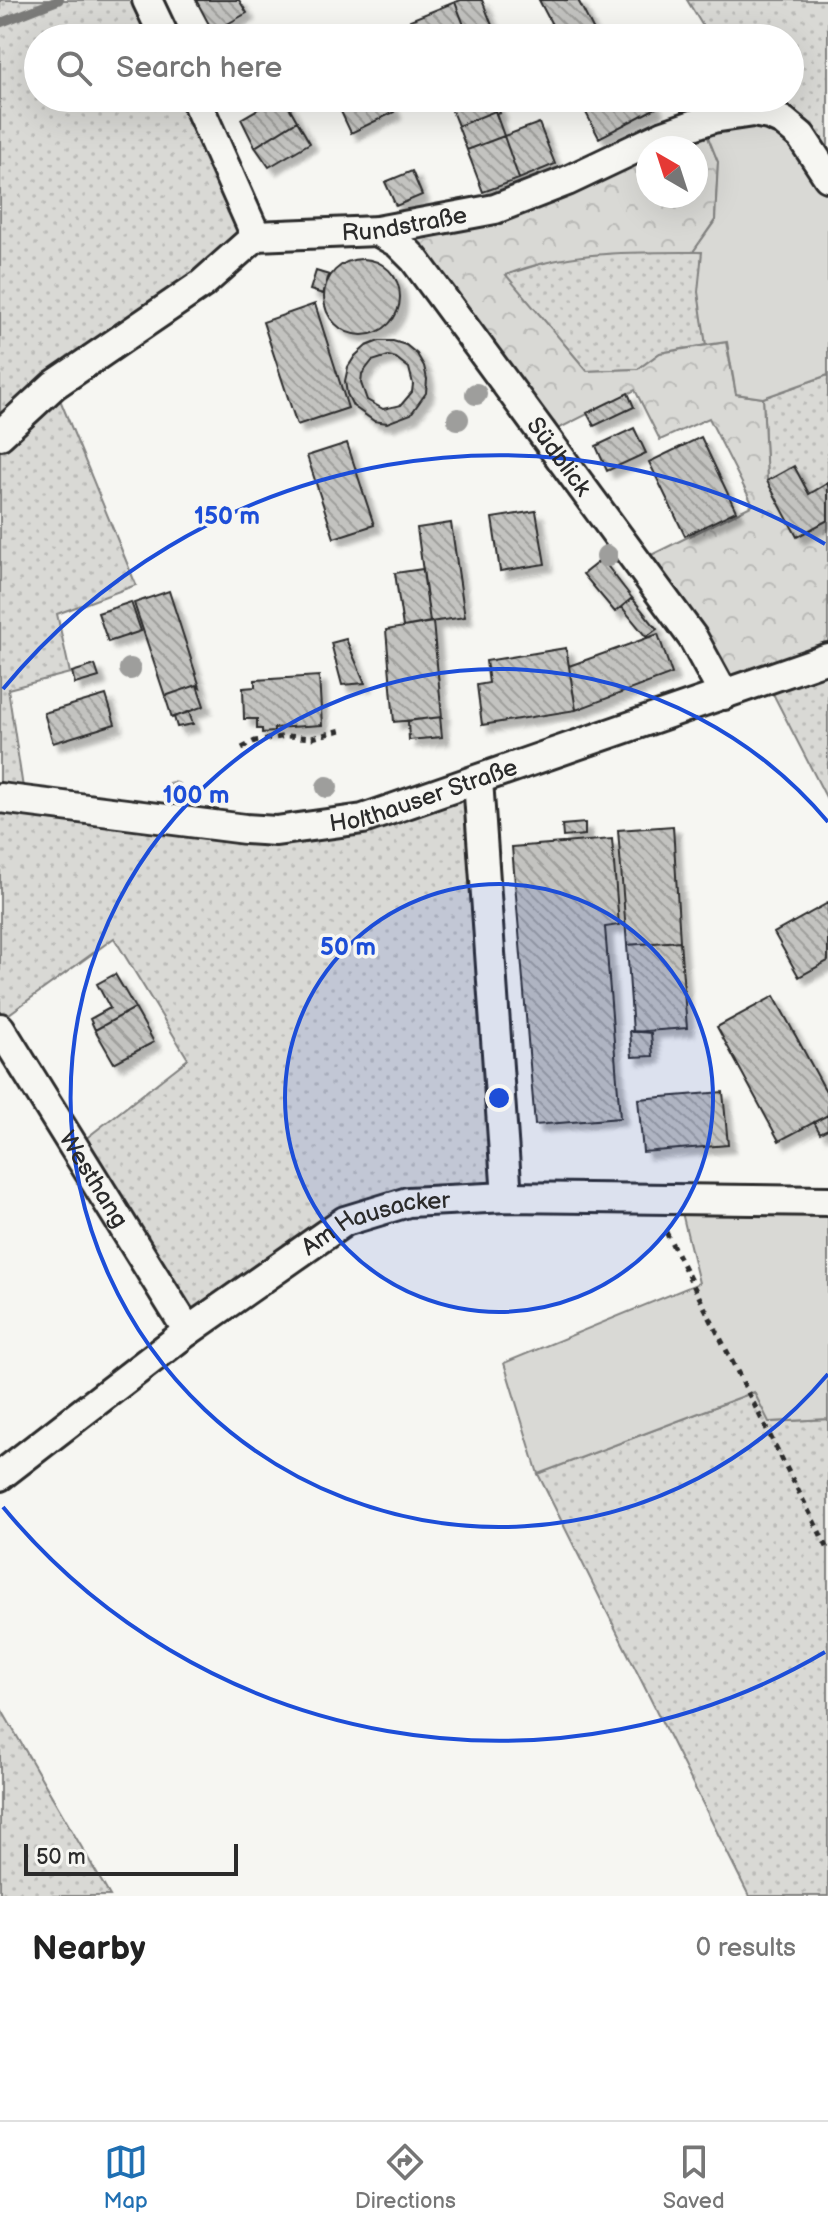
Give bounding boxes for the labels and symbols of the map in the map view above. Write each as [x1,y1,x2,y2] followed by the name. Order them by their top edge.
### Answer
[636,136,708,208] north arrow
[341,200,469,247] street label: Rundstraße
[521,411,598,502] street label: Südblick
[194,502,260,531] text: 150 m
[327,752,521,838] street label: Holthauser Straße
[163,781,229,810] text: 100 m
[320,933,376,962] text: 50 m
[485,1084,513,1112] centre of rings
[53,1126,135,1233] street label: Westhang
[296,1185,451,1262] street label: Am Hausacker
[24,1840,238,1876] scale bar

